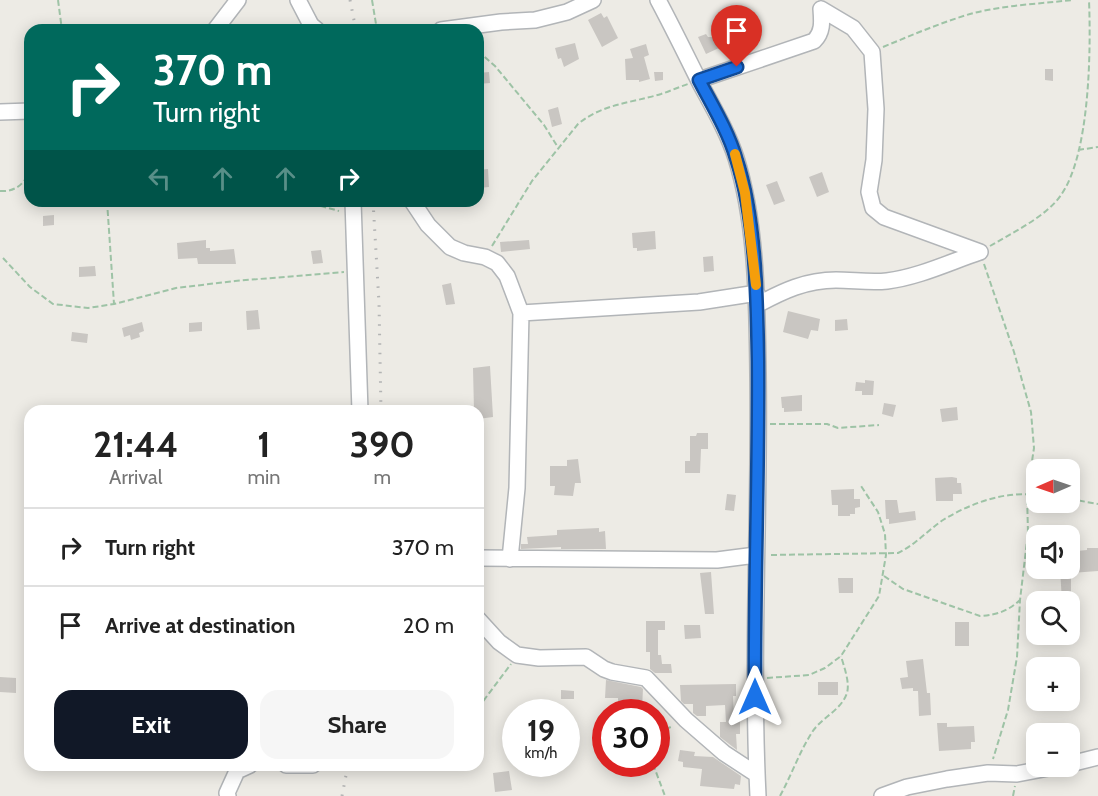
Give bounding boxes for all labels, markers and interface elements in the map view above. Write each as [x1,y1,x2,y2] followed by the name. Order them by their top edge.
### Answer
[711,5,762,67] pin
[720,14,753,47] icon: arrive
[153,44,272,96] text: 370 m
[54,48,132,126] icon: right
[153,96,260,129] text: Turn right
[143,162,176,195] icon: left
[206,162,239,195] icon: ahead
[269,162,302,195] icon: ahead
[332,162,365,195] icon: right
[93,422,178,466] text: 21:44
[257,422,271,466] text: 1
[350,422,415,466] text: 390
[1026,459,1080,513] north arrow
[1026,459,1080,777] map controls
[109,465,162,489] text: Arrival
[247,465,280,489] text: min
[373,465,391,489] text: m
[1026,525,1080,579] button: sound
[54,531,87,564] icon: right
[105,534,195,561] text: Turn right
[392,534,454,561] text: 370 m
[1026,591,1080,645] button: search
[54,609,87,642] icon: arrive
[105,612,295,639] text: Arrive at destination
[403,612,454,639] text: 20 m
[1026,657,1080,711] button: +
[723,665,787,729] position arrow
[54,690,248,759] button: Exit
[260,690,454,759] button: Share
[592,699,670,777] speed limit sign: 30
[527,712,555,749] text: 19
[1026,723,1080,777] button: −
[525,744,557,762] text: km/h

